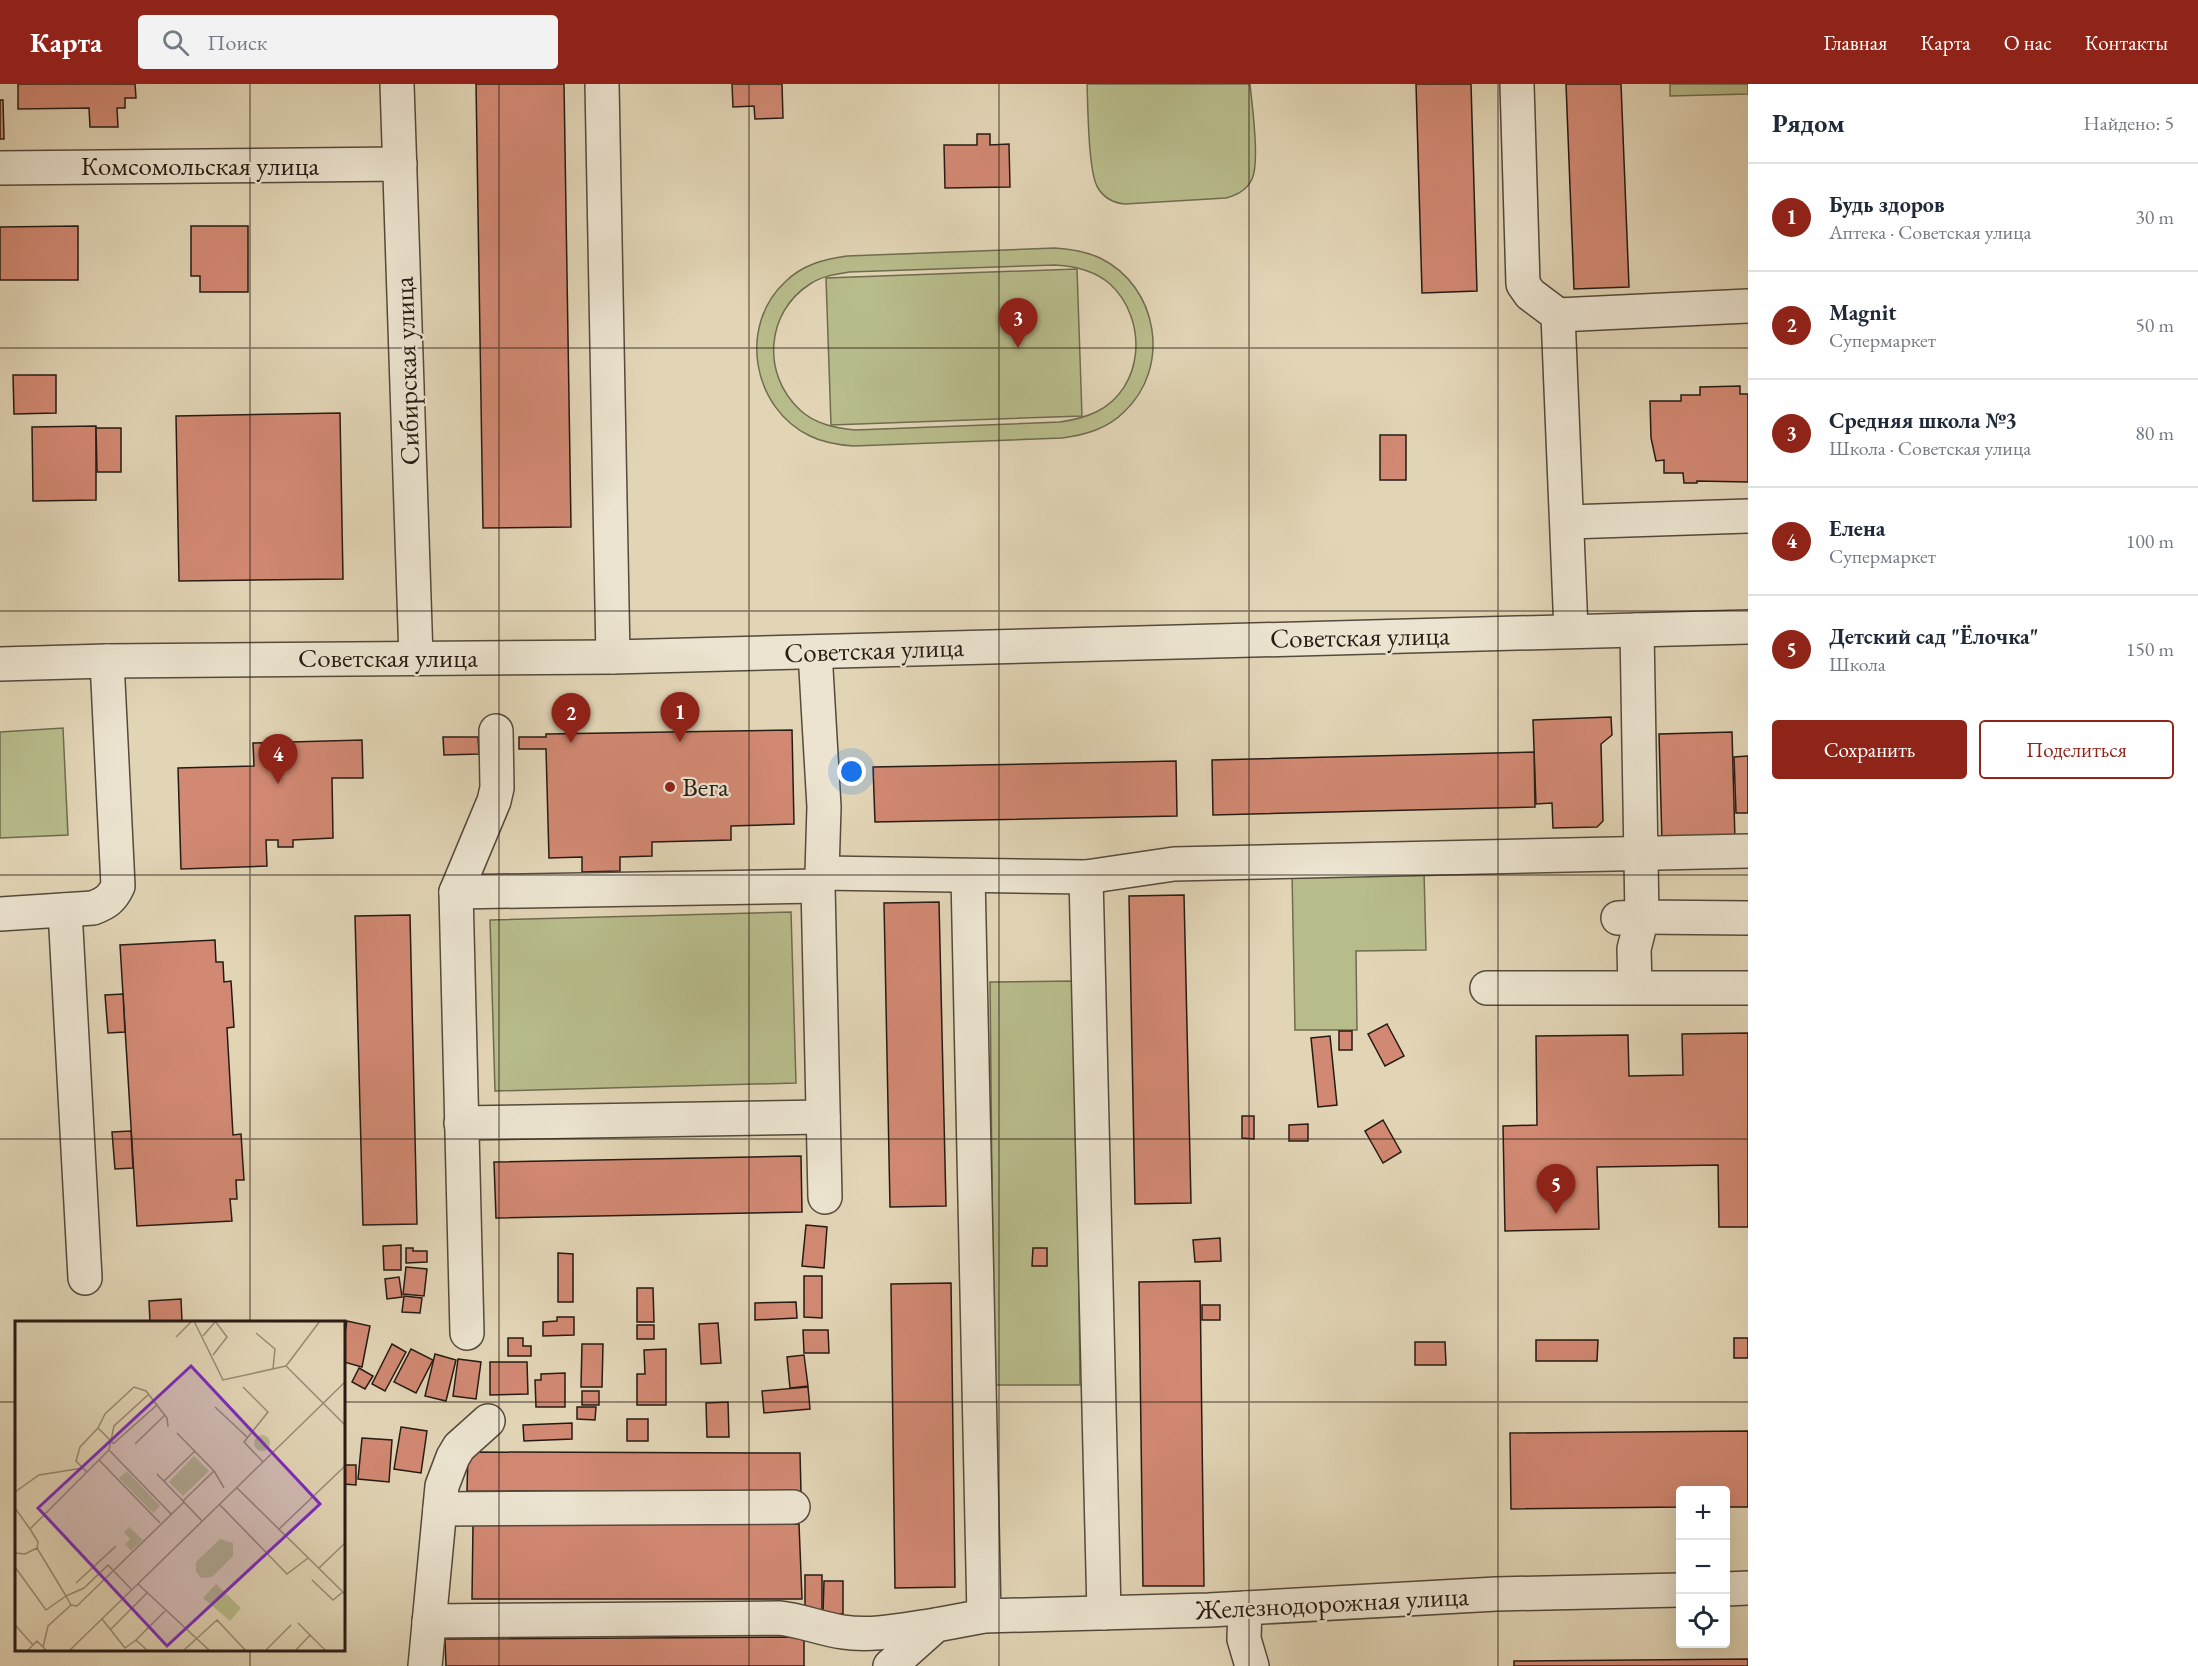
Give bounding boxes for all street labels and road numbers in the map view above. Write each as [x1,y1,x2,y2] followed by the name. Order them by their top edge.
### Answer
[81,148,320,183] street label: Комсомольская улица
[386,276,427,466] street label: Сибирская улица
[1270,617,1450,656] street label: Советская улица
[783,629,965,670] street label: Советская улица
[298,640,478,675] street label: Советская улица
[1193,1578,1470,1627] street label: Железнодорожная улица

